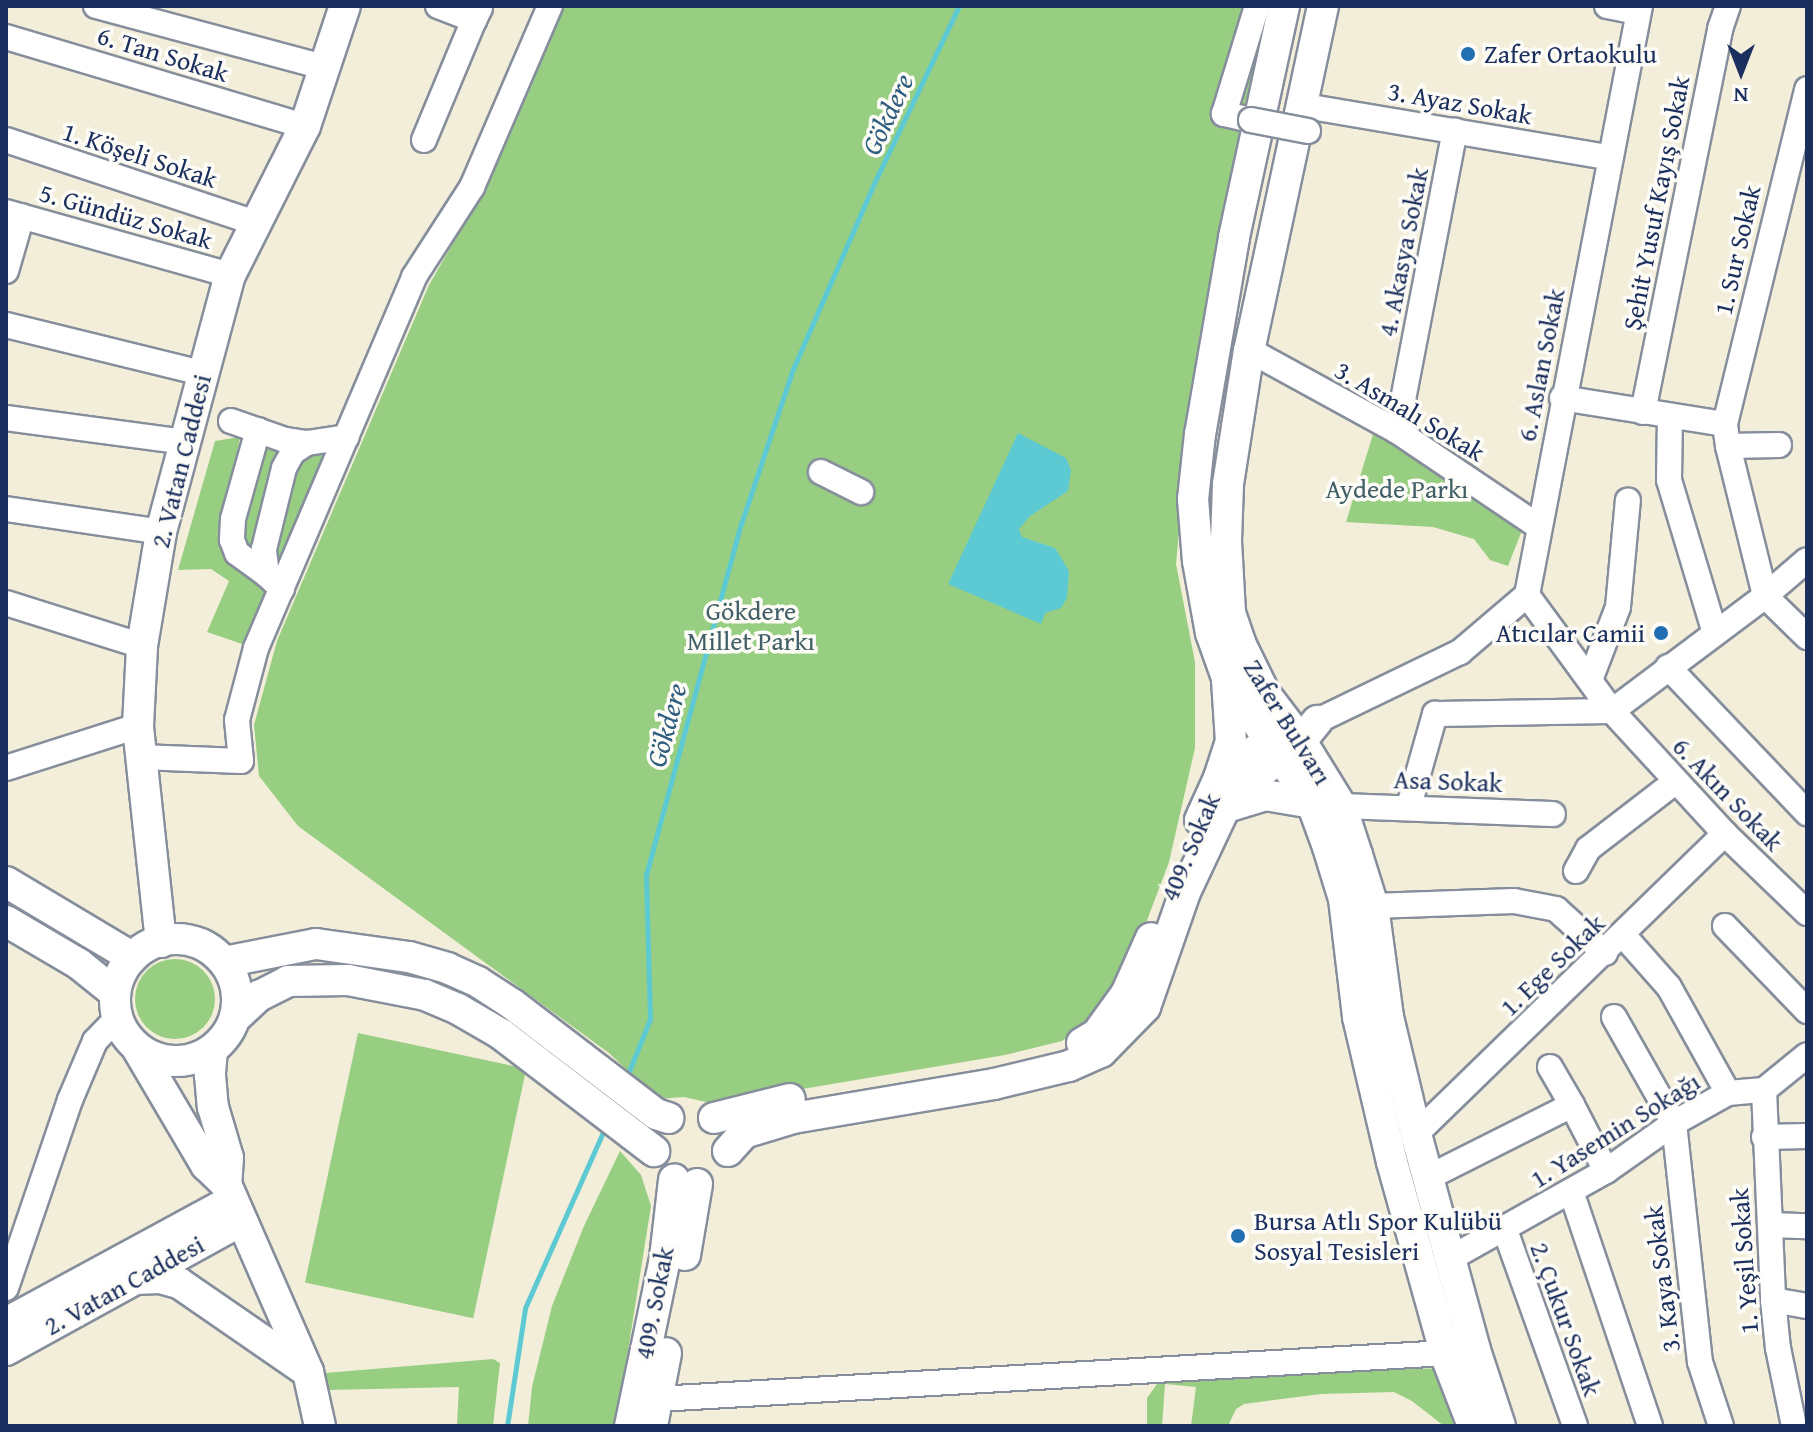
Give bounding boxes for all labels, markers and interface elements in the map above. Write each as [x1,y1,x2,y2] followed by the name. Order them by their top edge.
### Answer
[94,19,232,89] street label: 6. Tan Sokak
[1701,32,1781,112] north arrow
[1484,38,1657,70] place label: Zafer Ortaokulu
[1459,45,1477,63] marker: Zafer Ortaokulu
[854,68,920,160] water label: Gökdere
[1616,73,1696,333] street label: Şehit Yusuf Kayış Sokak
[1386,75,1534,131] street label: 3. Ayaz Sokak
[1734,80,1748,112] text: N
[59,115,221,195] street label: 1. Köşeli Sokak
[1371,165,1435,339] street label: 4. Akasya Sokak
[36,176,216,256] street label: 5. Gündüz Sokak
[1707,182,1767,318] street label: 1. Sur Sokak
[1511,286,1571,444] street label: 6. Aslan Sokak
[1329,354,1491,468] street label: 3. Asmalı Sokak
[144,371,218,551] street label: 2. Vatan Caddesi
[1326,473,1468,505] park label: Aydede Parkı
[687,595,815,656] park label: Gökdere Millet Parkı
[1496,617,1645,649] place label: Atıcılar Camii
[1652,624,1670,642] marker: Atıcılar Camii
[1237,654,1339,790] street label: Zafer Bulvarı
[639,679,693,771] water label: Gökdere
[1666,731,1790,857] street label: 6. Akın Sokak
[1393,764,1503,798] street label: Asa Sokak
[1153,788,1227,906] street label: 409. Sokak
[1493,908,1611,1022] street label: 1. Ege Sokak
[1524,1065,1706,1195] street label: 1. Yasemin Sokağı
[1723,1187,1765,1335] street label: 1. Yeşil Sokak
[1638,1204,1686,1354] street label: 3. Kaya Sokak
[1254,1205,1502,1266] place label: Bursa Atlı Spor Kulübü Sosyal Tesisleri
[1229,1227,1247,1245] marker: Bursa Atlı Spor Kulübü Sosyal Tesisleri
[39,1228,209,1342] street label: 2. Vatan Caddesi
[1524,1238,1608,1400] street label: 2. Çukur Sokak
[628,1244,680,1362] street label: 409. Sokak

